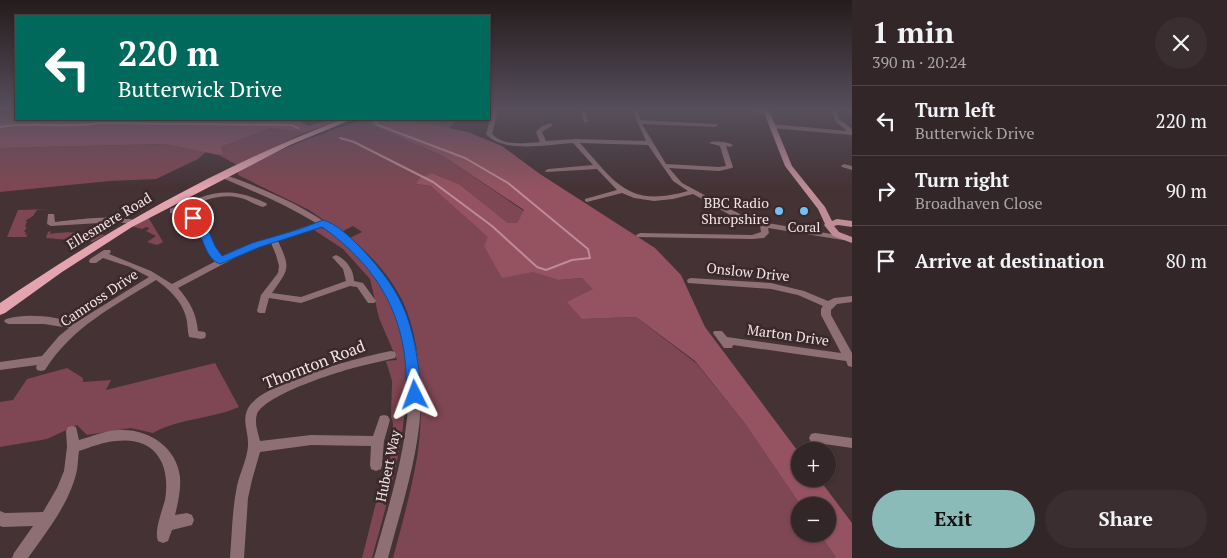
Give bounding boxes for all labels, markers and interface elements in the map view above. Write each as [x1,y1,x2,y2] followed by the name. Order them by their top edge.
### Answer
[872,12,954,52] text: 1 min
[1155,17,1207,69] button: close
[118,30,219,76] text: 220 m
[35,35,100,100] icon: left
[872,51,966,73] text: 390 m · 20:24
[118,74,282,103] text: Butterwick Drive
[915,97,996,122] text: Turn left
[872,107,900,135] icon: left
[1156,108,1207,133] text: 220 m
[915,122,1034,144] text: Butterwick Drive
[915,167,1009,192] text: Turn right
[872,177,900,205] icon: right
[1166,178,1207,203] text: 90 m
[63,188,155,253] street label: Ellesmere Road
[915,192,1042,214] text: Broadhaven Close
[701,193,769,228] place label: BBC Radio Shropshire
[172,197,214,239] pin
[179,204,207,232] icon: arrive
[773,205,785,217] marker: BBC Radio Shropshire
[798,205,810,217] marker: Coral
[787,217,821,236] place label: Coral
[872,247,900,275] icon: arrive
[915,248,1104,273] text: Arrive at destination
[1166,248,1207,273] text: 80 m
[706,258,791,285] street label: Onslow Drive
[56,264,141,331] street label: Camross Drive
[746,319,830,350] street label: Marton Drive
[260,334,368,394] street label: Thornton Road
[388,368,440,420] position arrow
[371,427,405,504] street label: Hubert Way
[791,442,836,542] map controls
[791,442,836,487] button: +
[872,490,1035,548] button: Exit
[1045,490,1207,548] button: Share
[791,497,836,542] button: −

